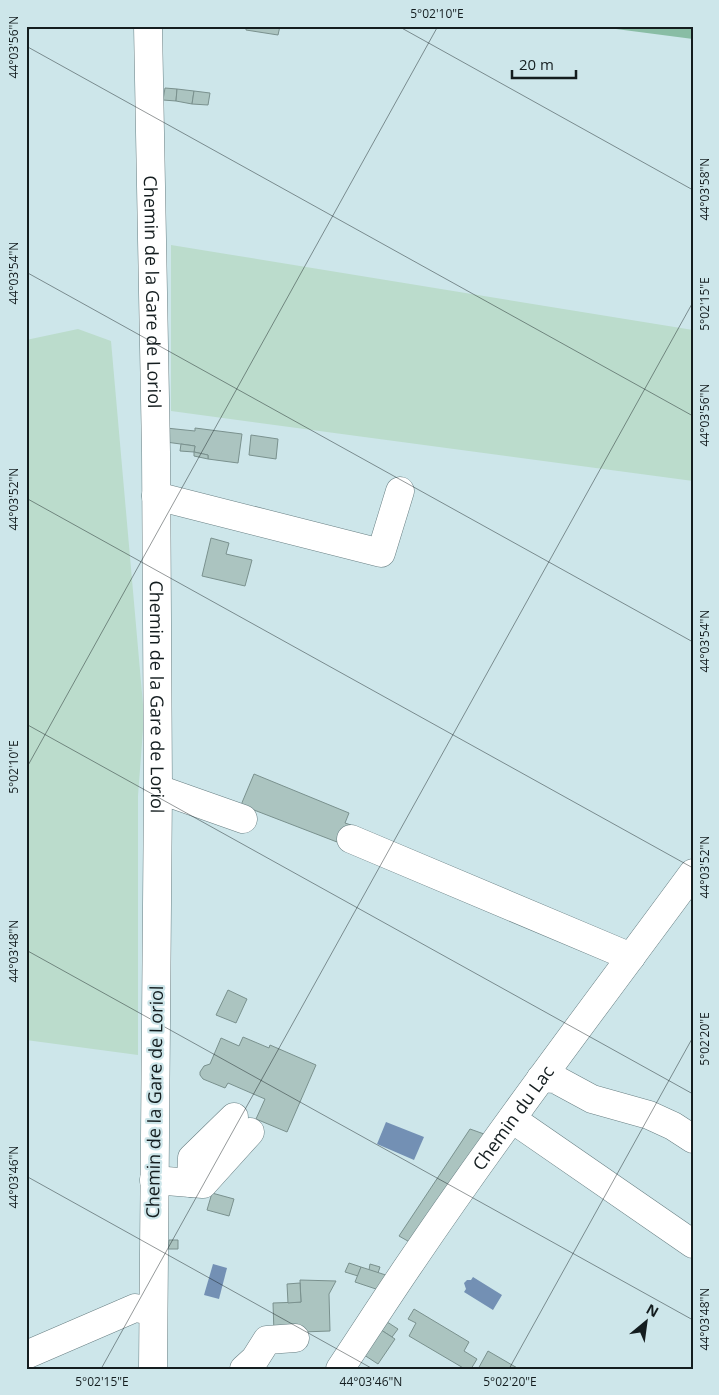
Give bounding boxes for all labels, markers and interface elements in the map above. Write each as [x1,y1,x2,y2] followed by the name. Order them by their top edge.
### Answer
[410,5,464,22] text: 5°02'10"E
[5,16,22,78] text: 44°03'56"N
[512,48,575,80] scale bar
[519,54,554,74] text: 20 m
[696,158,713,220] text: 44°03'58"N
[139,175,167,409] street label: Chemin de la Gare de Loriol
[5,242,22,304] text: 44°03'54"N
[696,277,713,331] text: 5°02'15"E
[696,384,713,446] text: 44°03'56"N
[5,468,22,530] text: 44°03'52"N
[145,580,170,814] street label: Chemin de la Gare de Loriol
[696,610,713,672] text: 44°03'54"N
[5,740,22,794] text: 5°02'10"E
[696,836,713,898] text: 44°03'52"N
[5,920,22,982] text: 44°03'48"N
[140,985,168,1219] street label: Chemin de la Gare de Loriol
[696,1012,713,1066] text: 5°02'20"E
[467,1060,559,1175] street label: Chemin du Lac
[5,1146,22,1208] text: 44°03'46"N
[696,1288,713,1350] text: 44°03'48"N
[622,1298,672,1348] north arrow
[643,1299,662,1321] text: N
[75,1373,129,1390] text: 5°02'15"E
[340,1373,402,1390] text: 44°03'46"N
[483,1373,537,1390] text: 5°02'20"E

